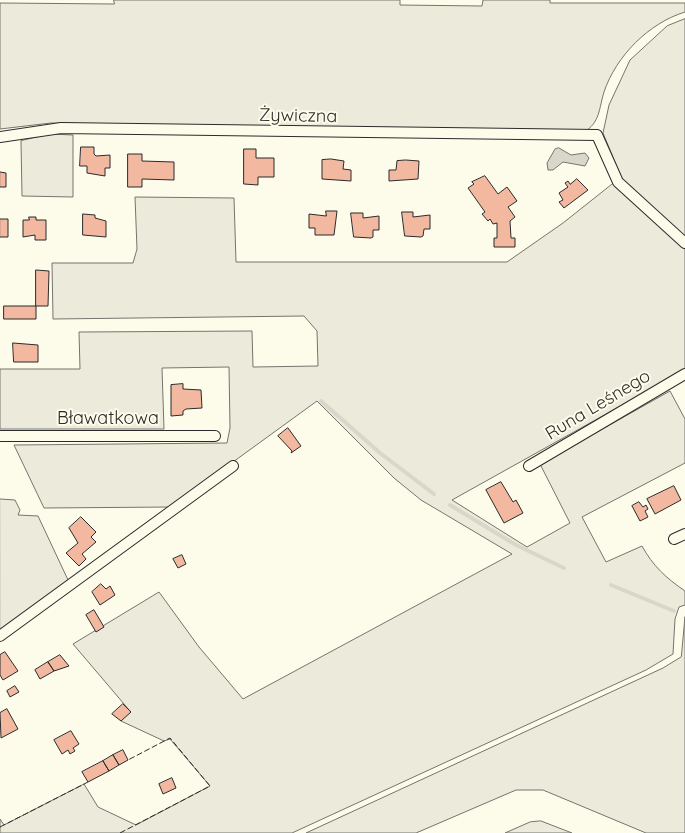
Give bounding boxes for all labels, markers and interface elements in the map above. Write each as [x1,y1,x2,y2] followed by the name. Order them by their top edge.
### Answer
[259,105,337,127] street label: Żywiczna
[542,365,654,445] street label: Runa Leśnego
[57,408,159,430] street label: Bławatkowa

